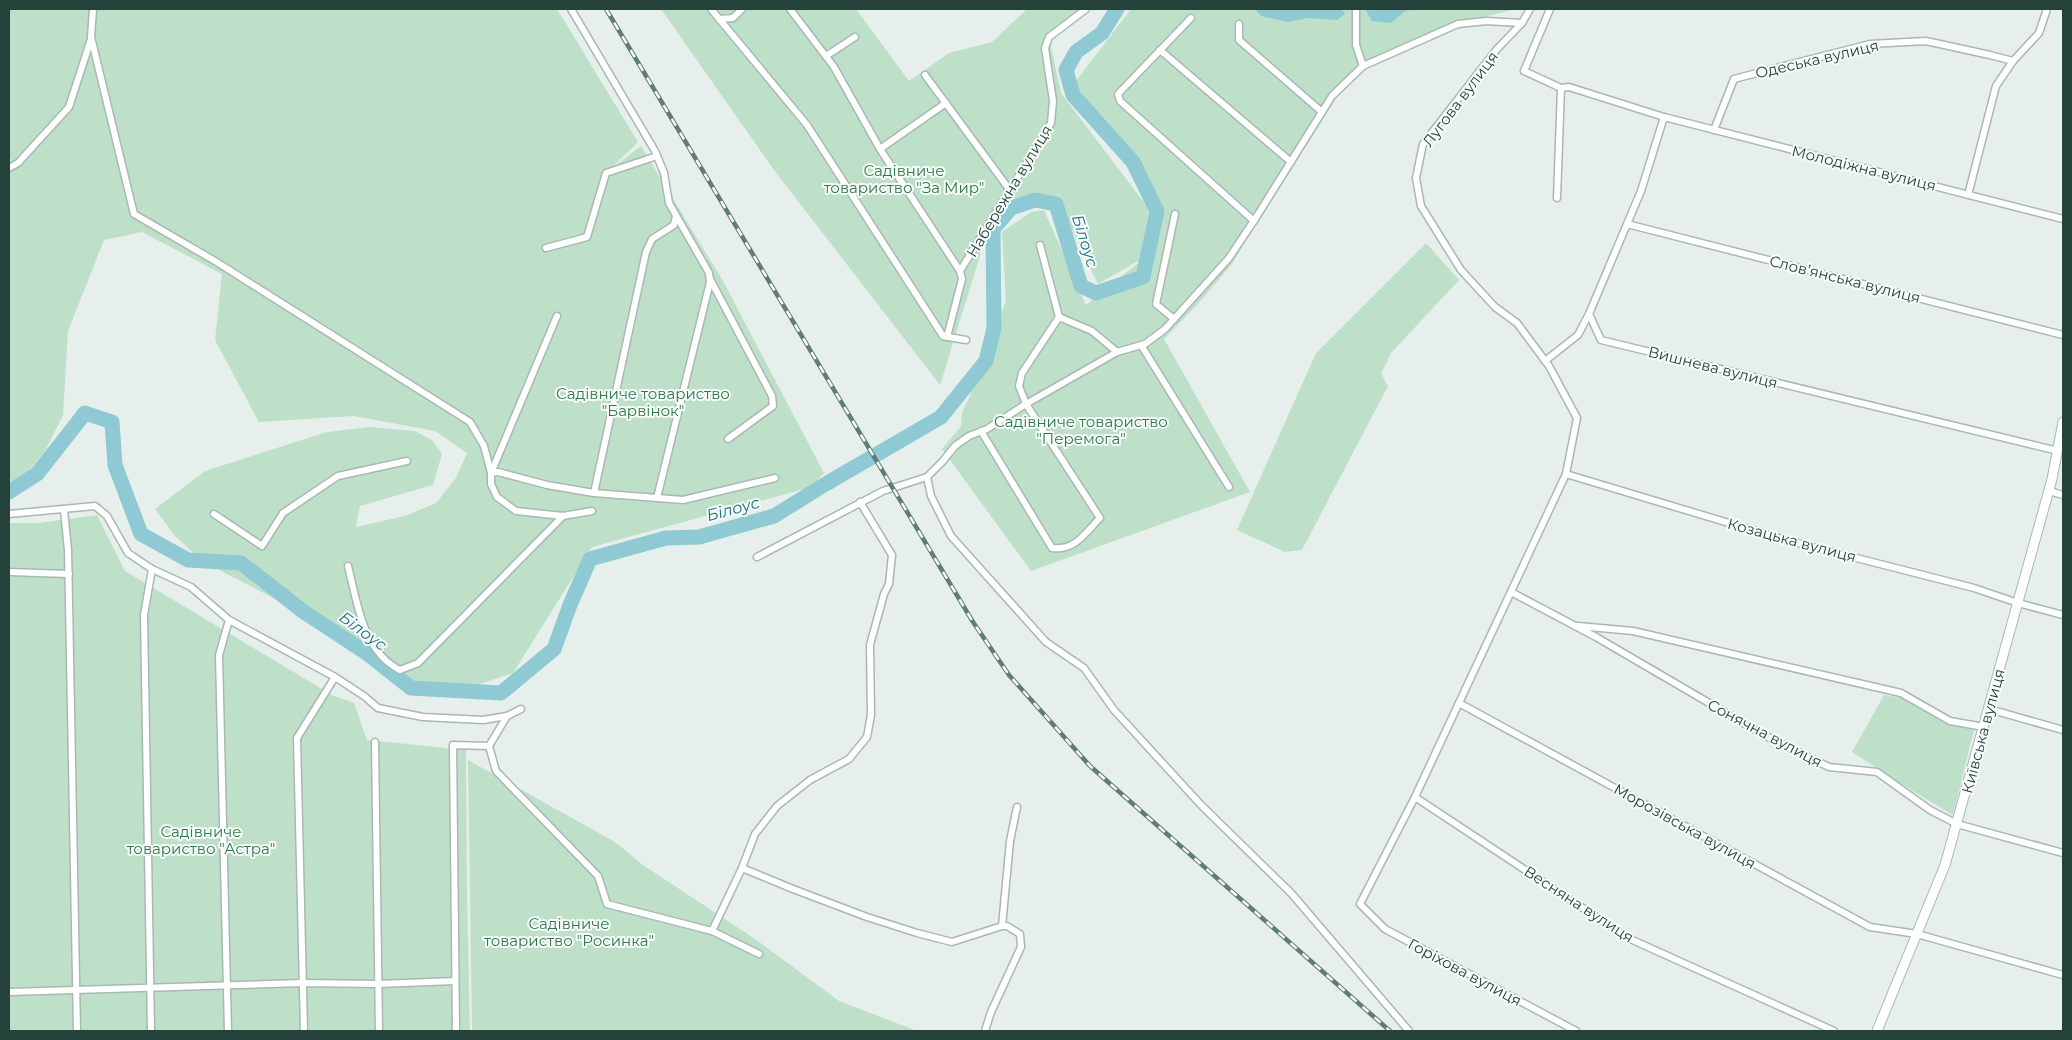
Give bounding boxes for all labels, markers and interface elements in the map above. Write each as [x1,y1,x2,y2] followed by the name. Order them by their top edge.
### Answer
[1753,36,1881,82] street label: Одеська вулиця
[1418,48,1502,150] street label: Лугова вулиця
[962,121,1056,261] street label: Набережна вулиця
[1790,141,1938,195] street label: Молодіжна вулиця
[824,161,984,197] park label: Садівниче товариство "За Мир"
[1068,212,1102,270] water label: Білоус
[1767,251,1923,307] street label: Словʼянська вулиця
[1646,342,1780,392] street label: Вишнева вулиця
[556,384,730,420] park label: Садівниче товариство "Барвінок"
[994,412,1168,448] park label: Садівниче товариство "Перемога"
[704,493,762,525] water label: Білоус
[1725,514,1859,566] street label: Козацька вулиця
[336,607,391,655] water label: Білоус
[1957,667,2009,795] street label: Київська вулиця
[1704,695,1826,771] street label: Сонячна вулиця
[1611,779,1759,873] street label: Морозівська вулиця
[127,822,275,858] park label: Садівниче товариство "Астра"
[1520,861,1638,947] street label: Весняна вулиця
[484,914,654,950] park label: Садівниче товариство "Росинка"
[1405,934,1525,1010] street label: Горіхова вулиця

